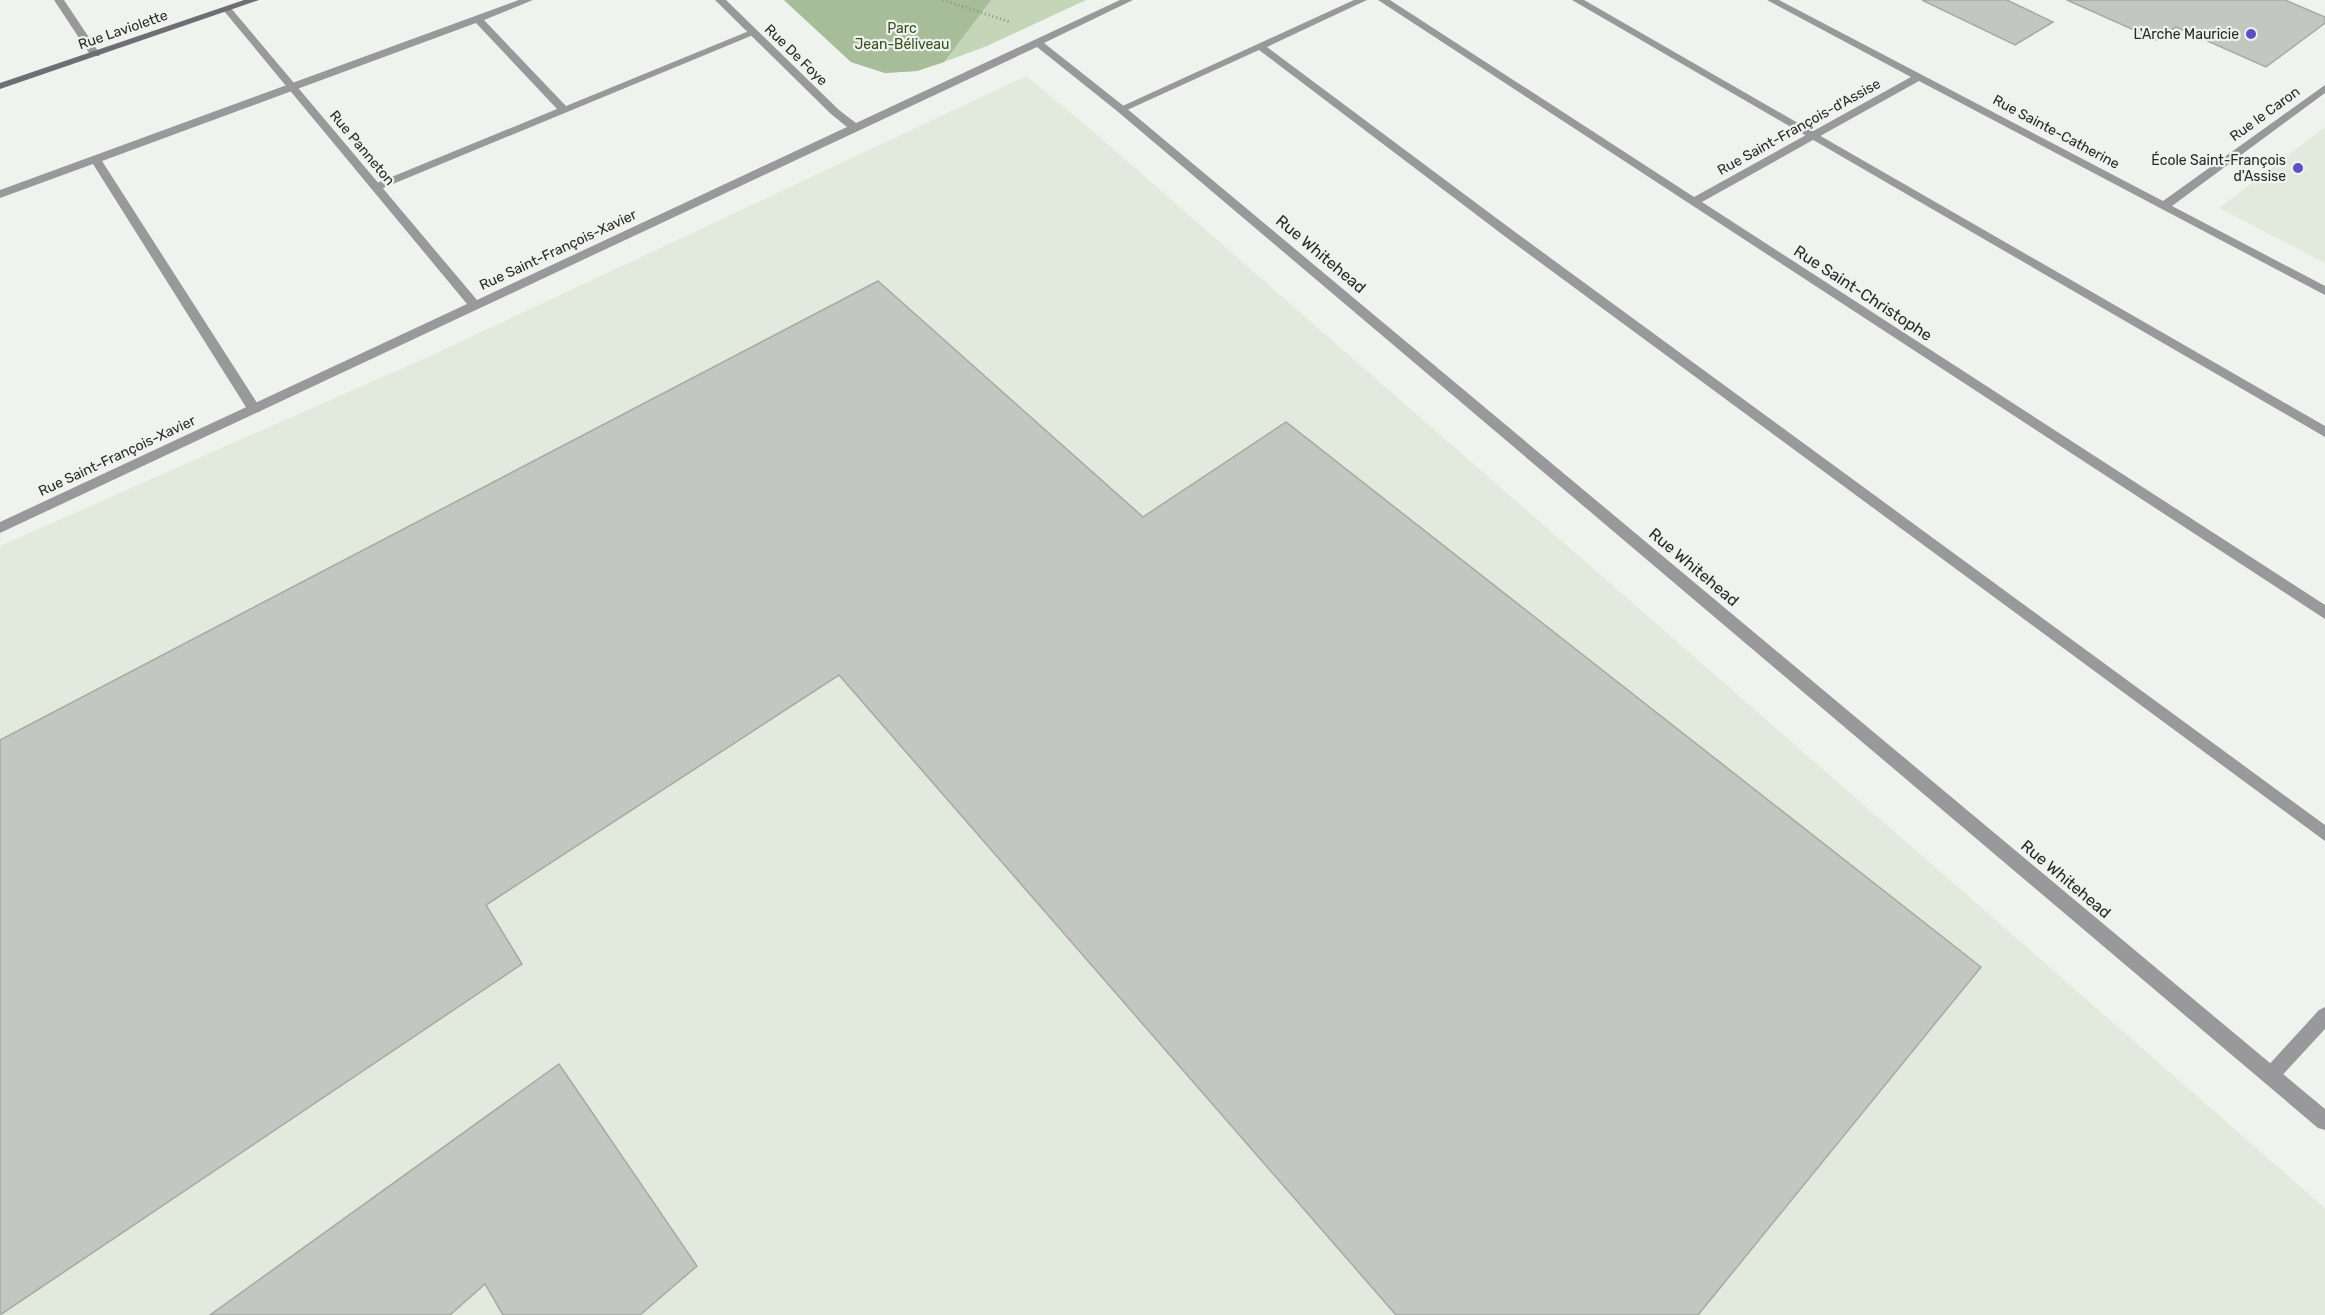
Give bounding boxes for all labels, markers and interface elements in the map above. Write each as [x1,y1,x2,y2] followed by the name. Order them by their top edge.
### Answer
[76,7,170,53] street label: Rue Laviolette
[854,20,950,53] park label: Parc Jean-Béliveau
[761,21,831,89] street label: Rue De Foye
[2133,26,2239,43] place label: L'Arche Mauricie
[2244,27,2258,41] marker: L'Arche Mauricie
[1714,75,1884,179] street label: Rue Saint-François-d'Assise
[2227,83,2303,145] street label: Rue le Caron
[1990,91,2122,173] street label: Rue Sainte-Catherine
[326,107,398,189] street label: Rue Panneton
[2151,151,2286,185] place label: École Saint-François d'Assise
[2291,161,2305,175] marker: École Saint-François d'Assise
[477,206,640,294] street label: Rue Saint-François-Xavier
[1272,211,1370,297] street label: Rue Whitehead
[1790,241,1936,345] street label: Rue Saint-Christophe
[36,412,199,500] street label: Rue Saint-François-Xavier
[1645,524,1743,610] street label: Rue Whitehead
[2017,836,2115,922] street label: Rue Whitehead

